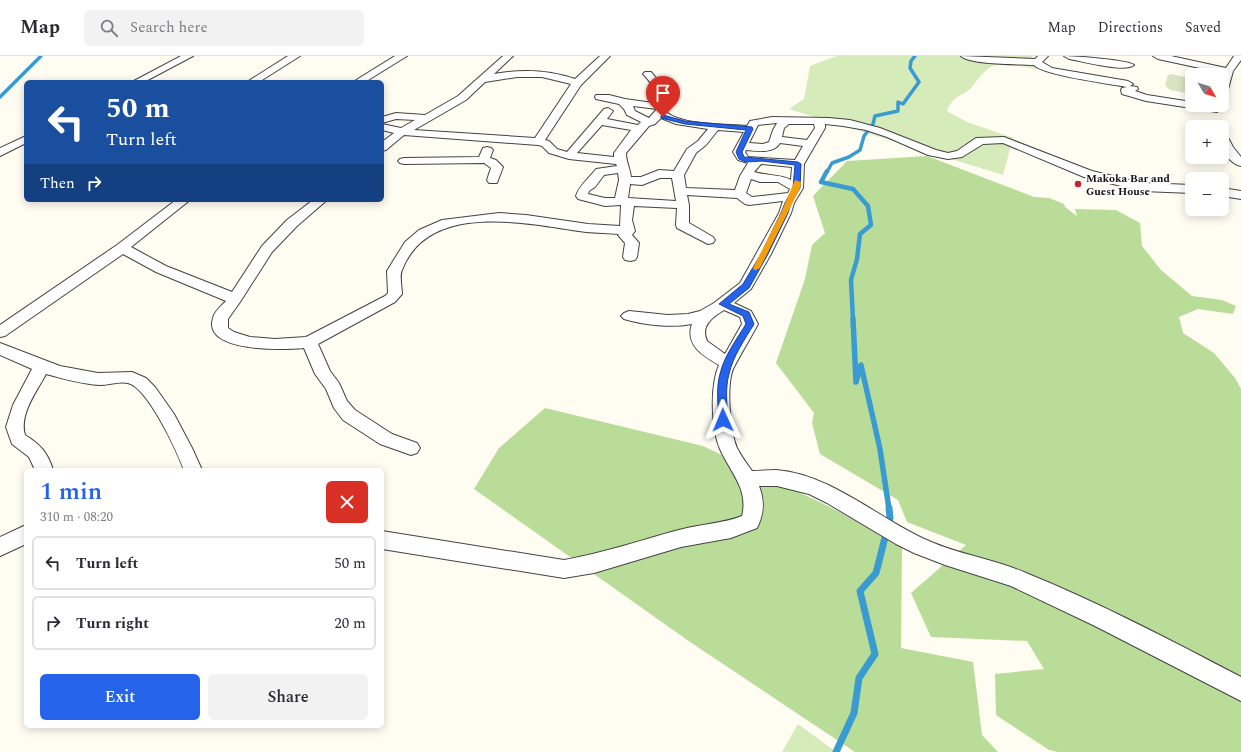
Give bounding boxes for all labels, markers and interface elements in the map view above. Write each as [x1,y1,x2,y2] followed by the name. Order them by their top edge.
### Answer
[84,10,364,46] search box
[20,13,60,42] text: Map
[130,16,208,39] text: Search here
[98,17,120,39] icon: search
[1048,17,1076,38] text: Map
[1098,17,1163,38] text: Directions
[1185,17,1221,38] text: Saved
[1185,68,1229,112] north arrow
[1185,68,1229,216] map controls
[646,76,680,117] pin
[652,82,674,104] icon: arrive
[106,87,170,130] text: 50 m
[40,96,92,148] icon: left
[1185,120,1229,164] button: +
[106,126,177,153] text: Turn left
[1086,170,1170,200] place label: Makoka Bar and Guest House
[40,172,75,195] text: Then
[83,172,105,194] icon: right
[1185,172,1229,216] button: −
[1073,179,1083,189] marker: Makoka Bar and Guest House
[702,399,744,441] position arrow
[40,474,102,510] text: 1 min
[326,481,368,523] button: close
[40,507,113,527] text: 310 m · 08:20
[42,552,64,574] icon: left
[76,552,138,575] text: Turn left
[334,552,366,575] text: 50 m
[42,612,64,634] icon: right
[76,612,149,635] text: Turn right
[334,612,366,635] text: 20 m
[40,674,200,720] button: Exit
[208,674,368,720] button: Share

